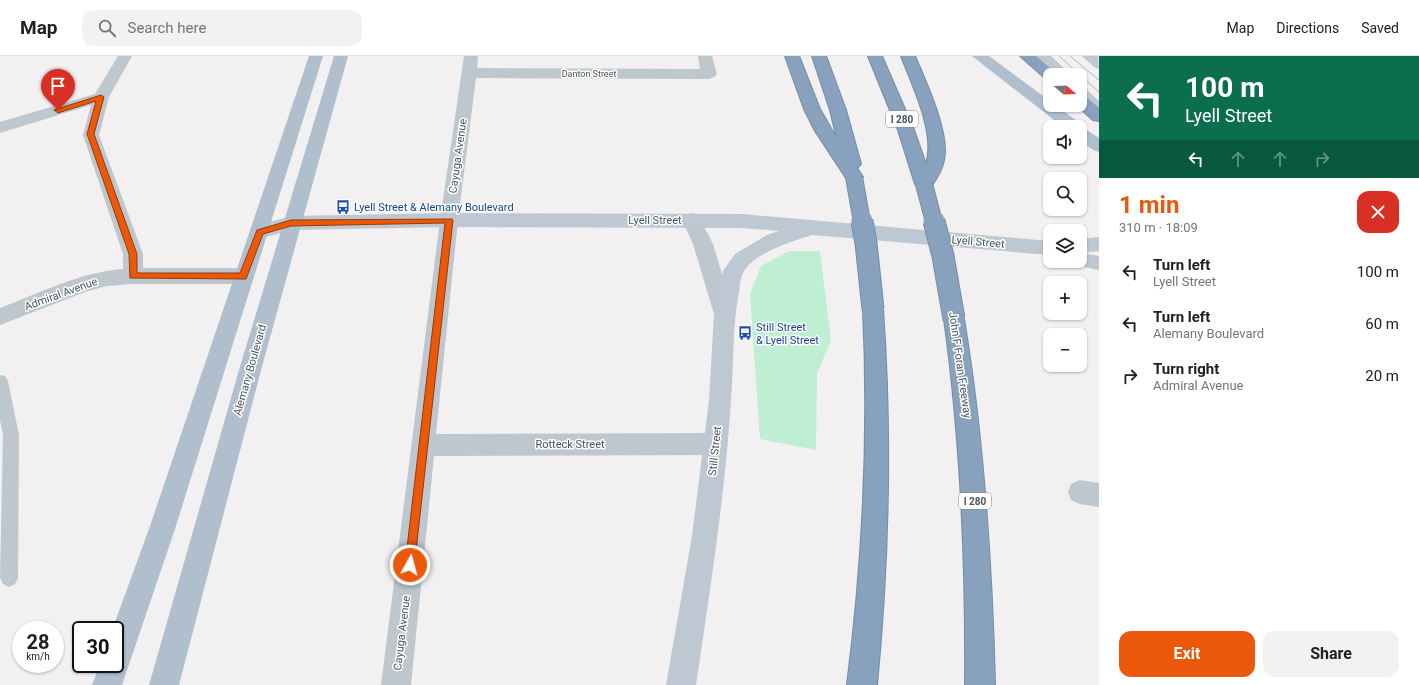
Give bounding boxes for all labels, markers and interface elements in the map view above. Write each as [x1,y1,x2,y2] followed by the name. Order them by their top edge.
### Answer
[82,10,362,46] search box
[20,16,58,39] text: Map
[96,17,118,39] icon: search
[128,19,206,37] text: Search here
[1227,20,1254,36] text: Map
[1276,20,1339,36] text: Directions
[1361,20,1399,36] text: Saved
[1043,68,1087,112] north arrow
[1043,68,1087,372] map controls
[41,69,75,110] pin
[562,69,616,79] street label: Danton Street
[1185,71,1264,104] text: 100 m
[1119,72,1171,124] icon: left
[47,75,69,97] icon: arrive
[1185,105,1272,126] text: Lyell Street
[886,111,918,127] road number: I 280
[446,118,470,194] street label: Cayuga Avenue
[1043,120,1087,164] button: sound
[1185,148,1207,170] icon: left
[1227,148,1249,170] icon: ahead
[1269,148,1291,170] icon: ahead
[1311,148,1333,170] icon: right
[1043,172,1087,216] button: search
[1119,191,1179,219] text: 1 min
[1357,191,1399,233] button: close
[335,199,351,215] bus stop icon: Lyell Street & Alemany Boulevard
[354,201,514,214] place label: Lyell Street & Alemany Boulevard
[628,214,682,227] street label: Lyell Street
[1119,220,1198,235] text: 310 m · 18:09
[1043,224,1087,268] button: layers
[951,233,1006,251] street label: Lyell Street
[1153,256,1210,274] text: Turn left
[1119,261,1141,283] icon: left
[1357,263,1399,281] text: 100 m
[1153,274,1216,289] text: Lyell Street
[23,275,99,313] street label: Admiral Avenue
[1043,276,1087,320] button: +
[1153,308,1210,326] text: Turn left
[946,311,974,420] street label: John F Foran Freeway
[1119,313,1141,335] icon: left
[1365,315,1399,333] text: 60 m
[756,321,819,347] place label: Still Street & Lyell Street
[231,323,269,417] street label: Alemany Boulevard
[737,325,753,341] bus stop icon: Still Street & Lyell Street
[1153,326,1264,341] text: Alemany Boulevard
[1043,328,1087,372] button: −
[1153,360,1219,378] text: Turn right
[1119,365,1141,387] icon: right
[1365,367,1399,385] text: 20 m
[1153,378,1244,393] text: Admiral Avenue
[706,425,724,476] street label: Still Street
[535,438,605,451] street label: Rotteck Street
[959,493,991,509] road number: I 280
[389,544,431,586] position arrow
[391,595,413,671] street label: Cayuga Avenue
[72,621,124,673] speed limit sign: 30
[27,630,49,654] text: 28
[1119,631,1255,677] button: Exit
[1263,631,1399,677] button: Share
[26,651,50,662] text: km/h

